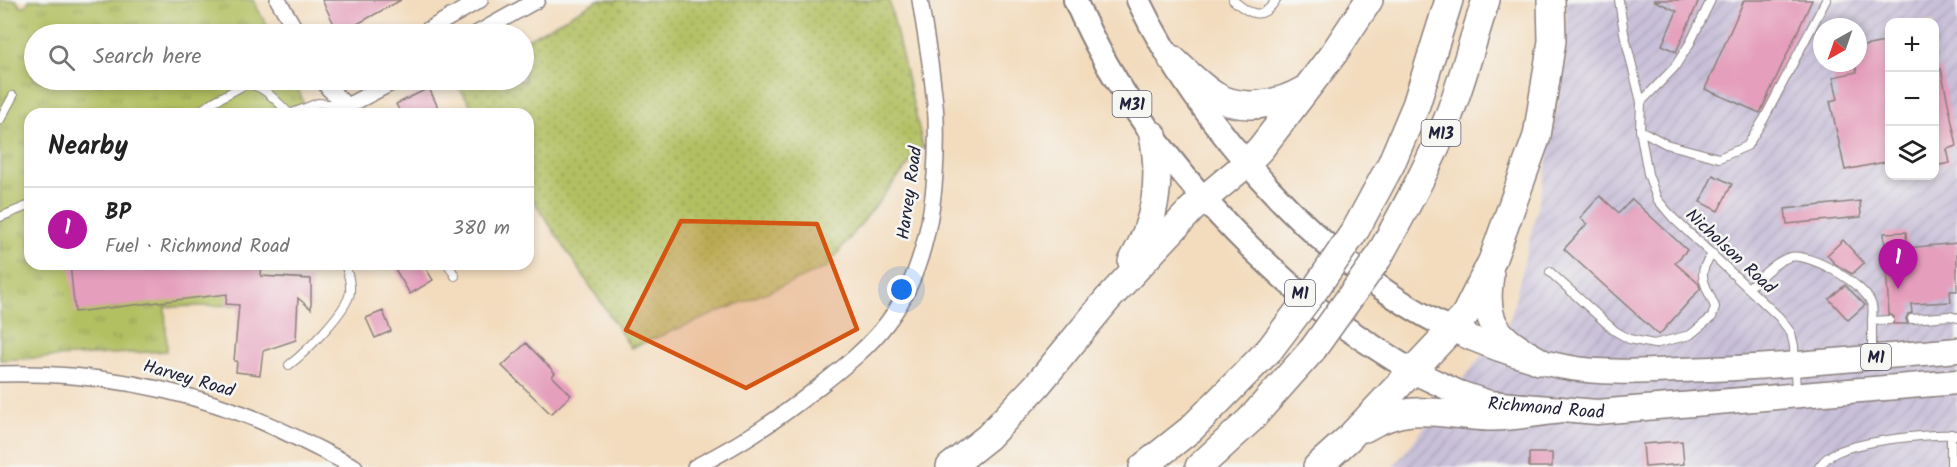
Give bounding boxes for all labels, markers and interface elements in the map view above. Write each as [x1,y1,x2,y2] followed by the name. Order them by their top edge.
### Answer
[1813,18,1867,72] north arrow
[1885,18,1939,180] map controls
[1885,18,1939,72] button: +
[24,24,534,90] search box
[93,40,201,75] text: Search here
[45,41,78,74] icon: search
[1885,72,1939,126] button: −
[1112,91,1152,117] road number: M31
[1422,120,1460,146] road number: M13
[48,126,128,168] text: Nearby
[1885,126,1939,180] button: layers
[890,144,932,242] street label: Harvey Road
[105,196,131,231] text: BP
[1678,202,1783,303] street label: Nicholson Road
[64,213,71,245] text: 1
[453,213,510,245] text: 380 m
[105,231,290,263] text: Fuel · Richmond Road
[1878,240,1918,289] pin: 1
[887,275,916,304] your location
[1285,280,1315,306] road number: M1
[1861,344,1891,370] road number: M1
[139,353,239,407] street label: Harvey Road
[1487,390,1607,428] street label: Richmond Road

